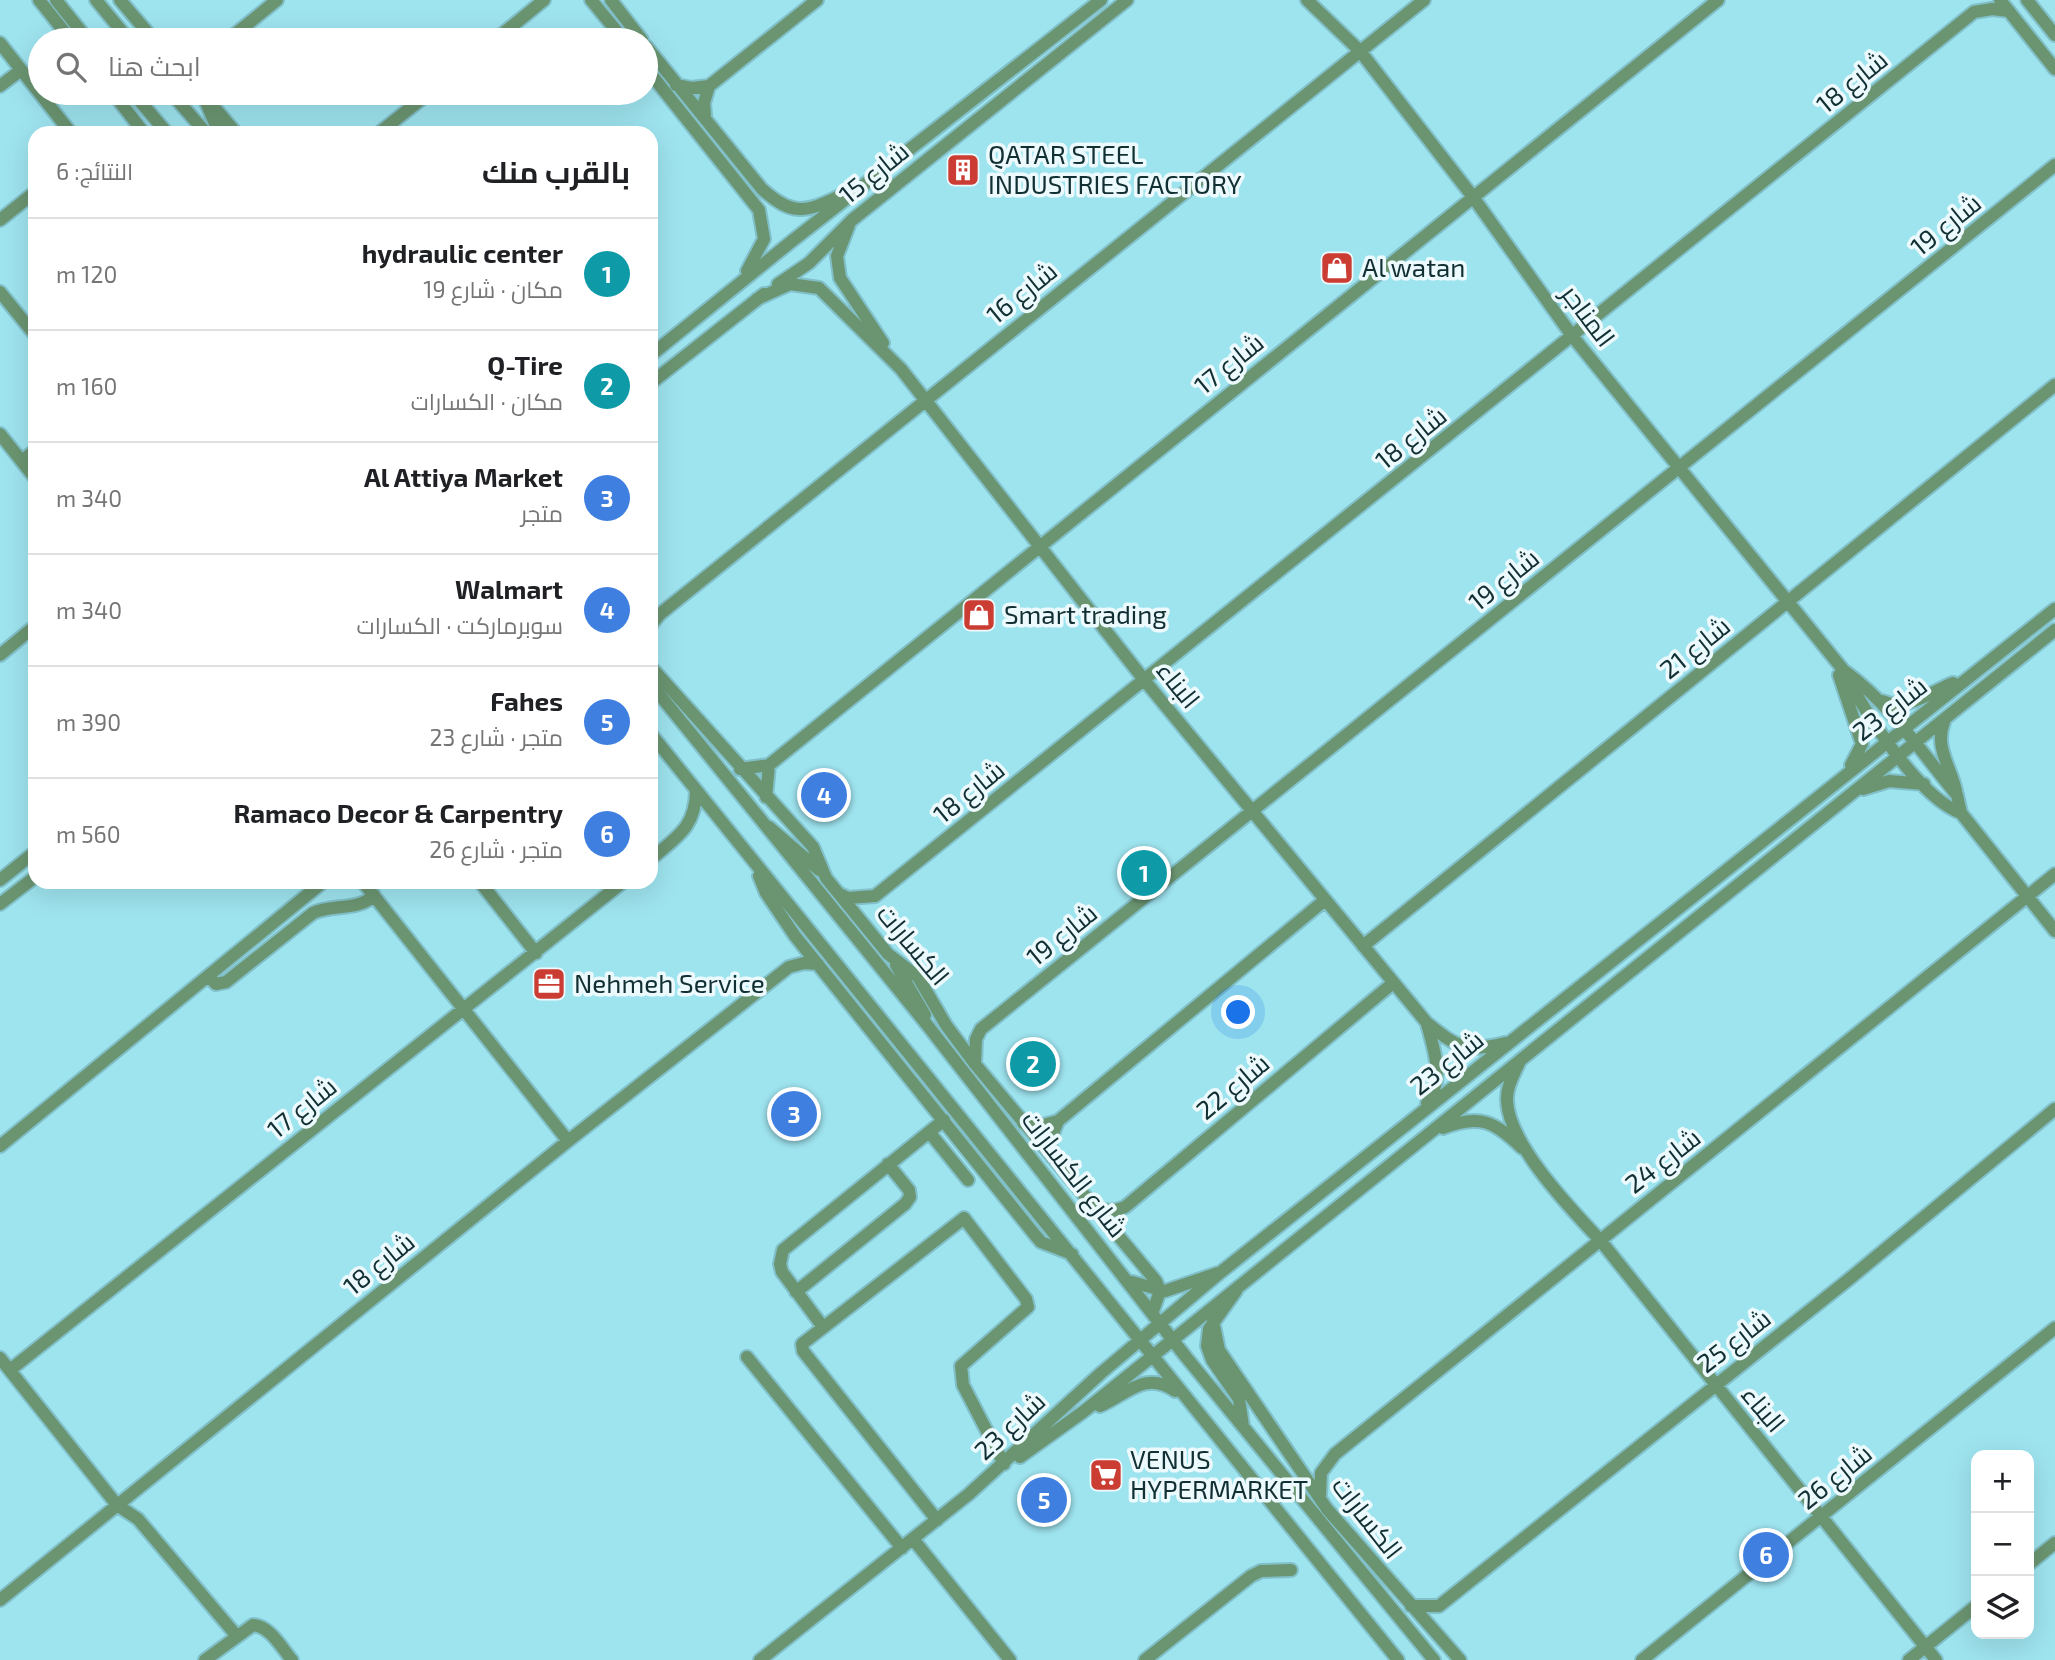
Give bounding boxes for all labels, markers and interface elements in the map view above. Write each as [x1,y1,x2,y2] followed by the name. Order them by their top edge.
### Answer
[28,28,658,105] search box
[1809,43,1895,121] street label: شارع 18
[52,48,90,86] icon: search
[108,50,201,81] text: ابحث هنا
[832,134,916,212] street label: شارع 15
[988,138,1242,199] place label: QATAR STEEL INDUSTRIES FACTORY
[944,151,982,189] building icon: QATAR STEEL INDUSTRIES FACTORY
[482,153,630,189] text: بالقرب منك
[56,157,133,185] text: النتائج: 6
[1904,186,1988,264] street label: شارع 19
[362,237,563,268] text: hydraulic center
[1318,249,1356,287] shop icon: Al watan
[1362,251,1465,282] place label: Al watan
[980,254,1064,332] street label: شارع 16
[56,260,117,288] text: 120 m
[602,260,612,288] text: 1
[423,275,563,303] text: مكان · شارع 19
[1554,277,1622,353] street label: المناجر
[1187,326,1271,402] street label: شارع 17
[487,349,563,380] text: Q-Tire
[56,372,117,400] text: 160 m
[600,372,614,400] text: 2
[411,387,563,415] text: مكان · الكسارات
[1368,399,1454,477] street label: شارع 18
[364,461,563,492] text: Al Attiya Market
[56,484,122,512] text: 340 m
[600,484,614,512] text: 3
[521,499,563,527] text: متجر
[1462,541,1546,619] street label: شارع 19
[455,573,563,604] text: Walmart
[56,596,122,624] text: 340 m
[600,596,614,624] text: 4
[960,596,998,634] shop icon: Smart trading
[1004,598,1167,629] place label: Smart trading
[1653,609,1737,687] street label: شارع 21
[357,611,563,639] text: سوبرماركت · الكسارات
[1151,654,1207,714] street label: البناء
[1846,669,1934,749] street label: شارع 23
[490,685,563,716] text: Fahes
[56,708,121,736] text: 390 m
[601,708,613,736] text: 5
[430,723,563,751] text: متجر · شارع 23
[926,753,1012,831] street label: شارع 18
[801,769,847,821] pin: 4
[233,797,563,828] text: Ramaco Decor & Carpentry
[56,820,121,848] text: 560 m
[600,820,614,848] text: 6
[429,835,563,863] text: متجر · شارع 26
[1121,847,1167,899] pin: 1
[1020,896,1104,974] street label: شارع 19
[871,897,957,991] street label: الكسارات
[530,965,568,1003] office icon: Nehmeh Service
[574,967,765,998] place label: Nehmeh Service
[1221,995,1255,1029] your location
[1403,1023,1491,1103] street label: شارع 23
[1010,1038,1056,1090] pin: 2
[1189,1047,1277,1127] street label: شارع 22
[260,1070,344,1146] street label: شارع 17
[771,1088,817,1140] pin: 3
[1014,1104,1134,1244] street label: شارع الكسارات
[1618,1121,1708,1201] street label: شارع 24
[336,1225,422,1303] street label: شارع 18
[1690,1302,1778,1380] street label: شارع 25
[1736,1378,1792,1438] street label: البناء
[967,1384,1053,1468] street label: شارع 23
[1791,1437,1879,1517] street label: شارع 26
[1130,1443,1308,1504] place label: VENUS HYPERMARKET
[1971,1450,2034,1639] map controls
[1971,1450,2034,1513] button: +
[1087,1456,1125,1494] supermarket icon: VENUS HYPERMARKET
[1326,1470,1410,1565] street label: الكسارات
[1021,1474,1067,1526] pin: 5
[1971,1513,2034,1576] button: −
[1743,1529,1789,1581] pin: 6
[1971,1576,2034,1639] button: layers

